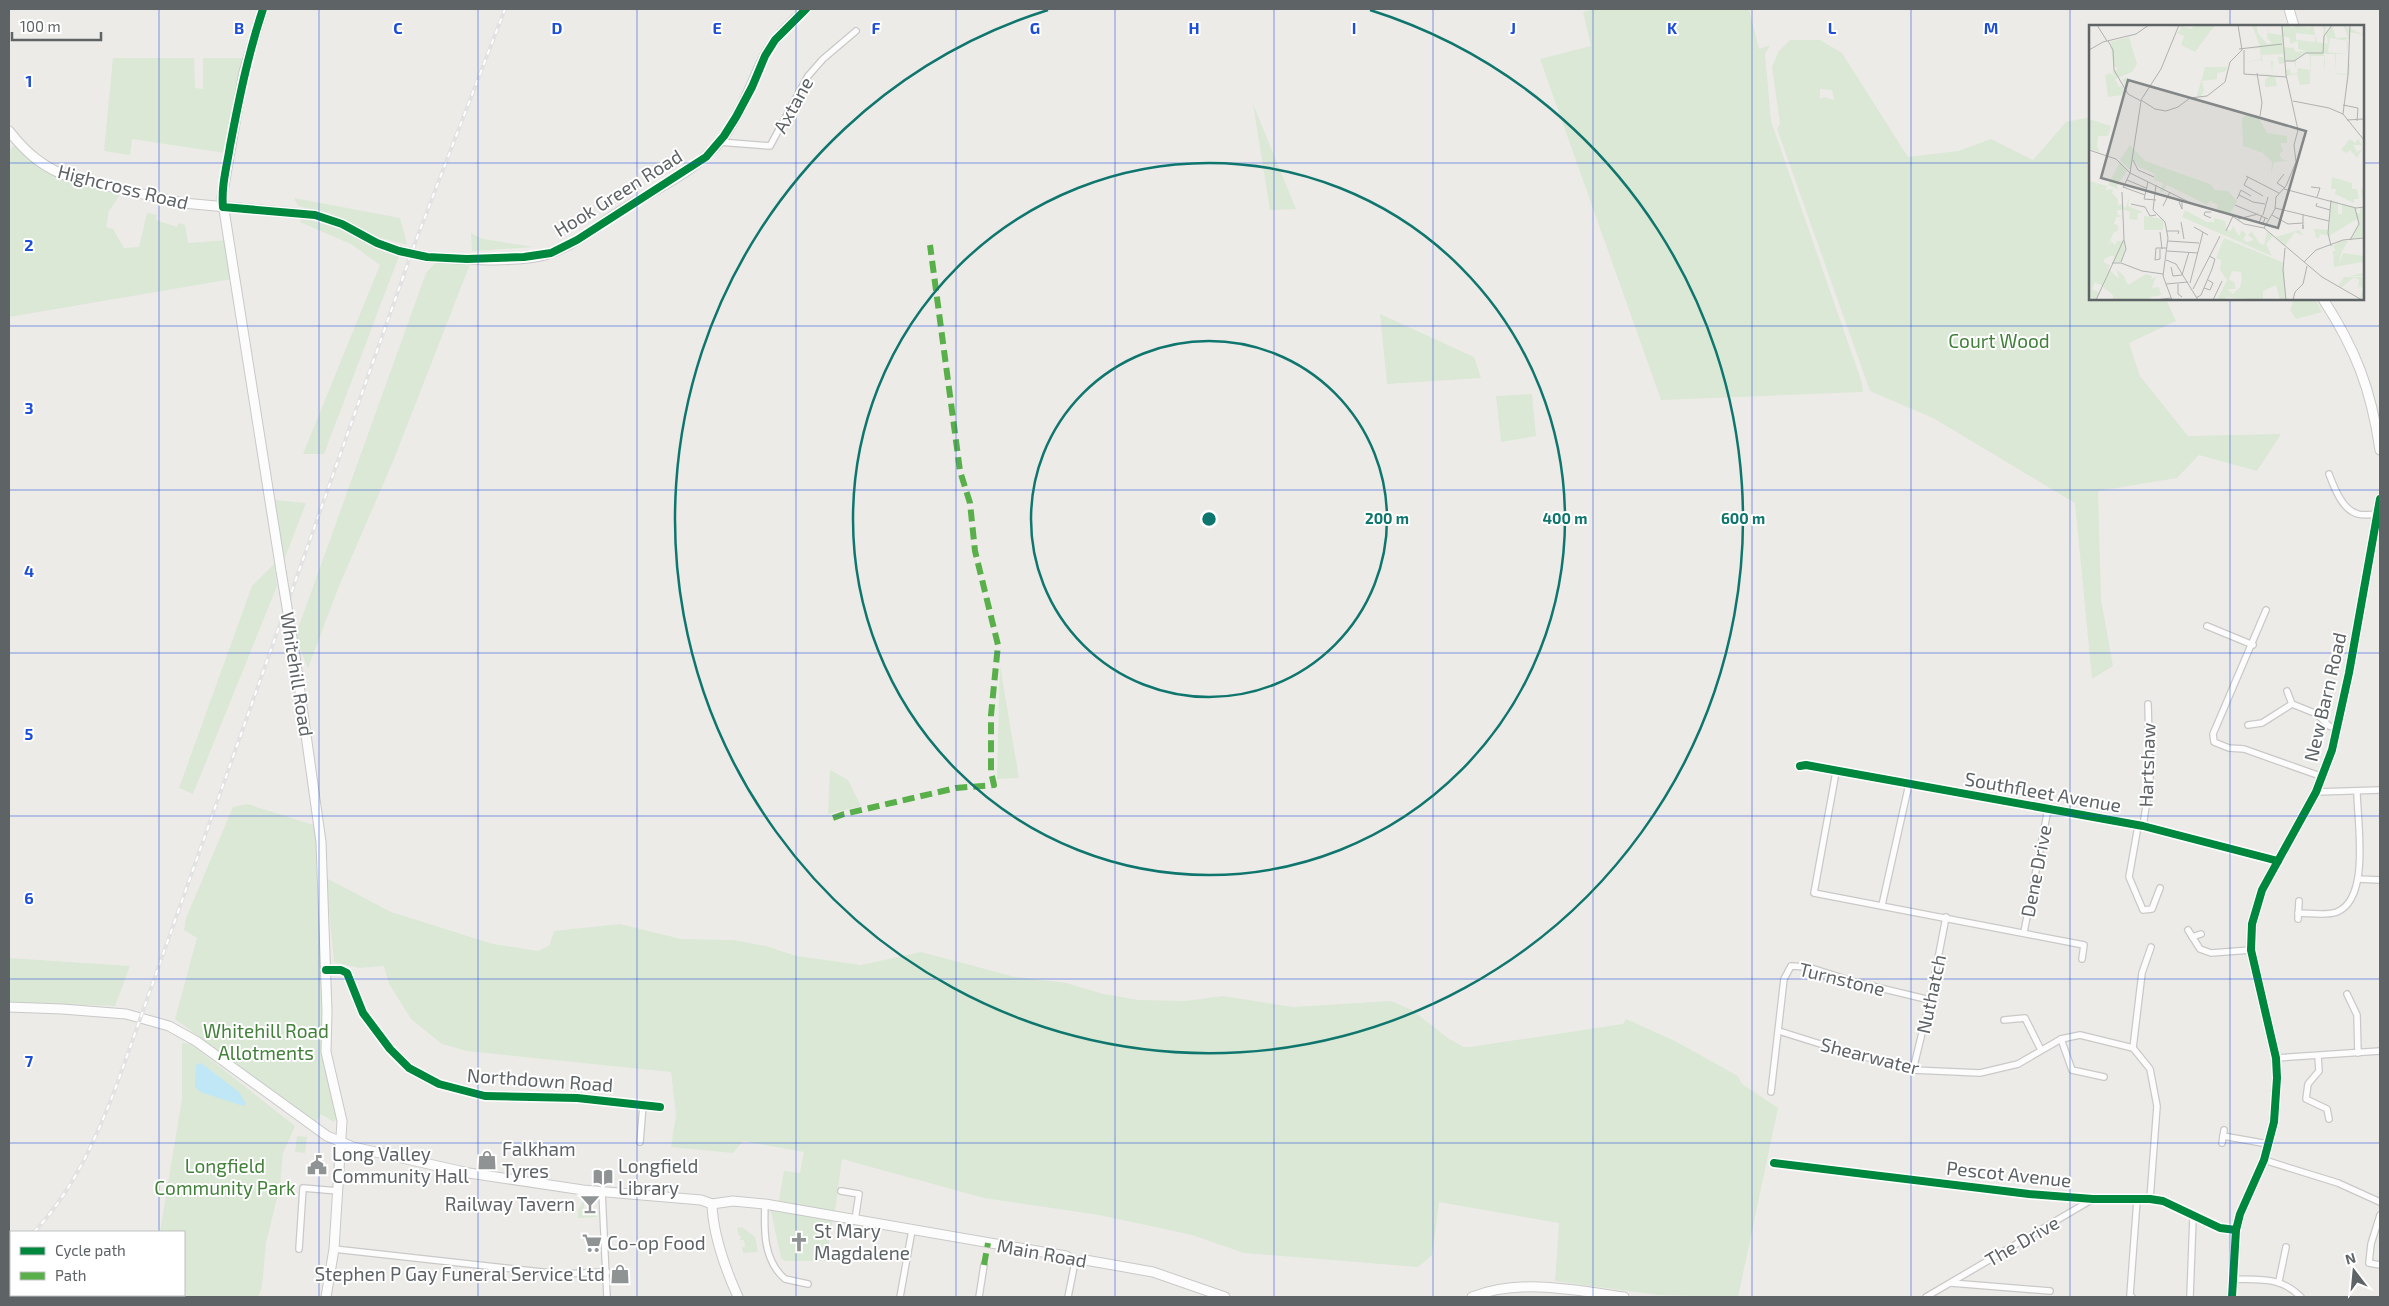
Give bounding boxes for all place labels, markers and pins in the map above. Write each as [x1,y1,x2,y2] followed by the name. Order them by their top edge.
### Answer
[1200,510,1218,528] centre of rings
[502,1137,576,1182] place label: Falkham Tyres
[332,1142,469,1187] place label: Long Valley Community Hall
[476,1149,498,1171] shop icon: Falkham Tyres
[306,1154,328,1176] public building icon: Long Valley Community Hall
[618,1154,698,1199] place label: Longfield Library
[592,1166,614,1188] library icon: Longfield Library
[445,1192,575,1215] place label: Railway Tavern
[579,1193,601,1215] bar icon: Railway Tavern
[814,1219,910,1264] place label: St Mary Magdalene
[607,1231,706,1254] place label: Co-op Food
[788,1231,810,1253] church icon: St Mary Magdalene
[581,1232,603,1254] supermarket icon: Co-op Food
[314,1262,605,1285] place label: Stephen P Gay Funeral Service Ltd
[609,1263,631,1285] shop icon: Stephen P Gay Funeral Service Ltd

